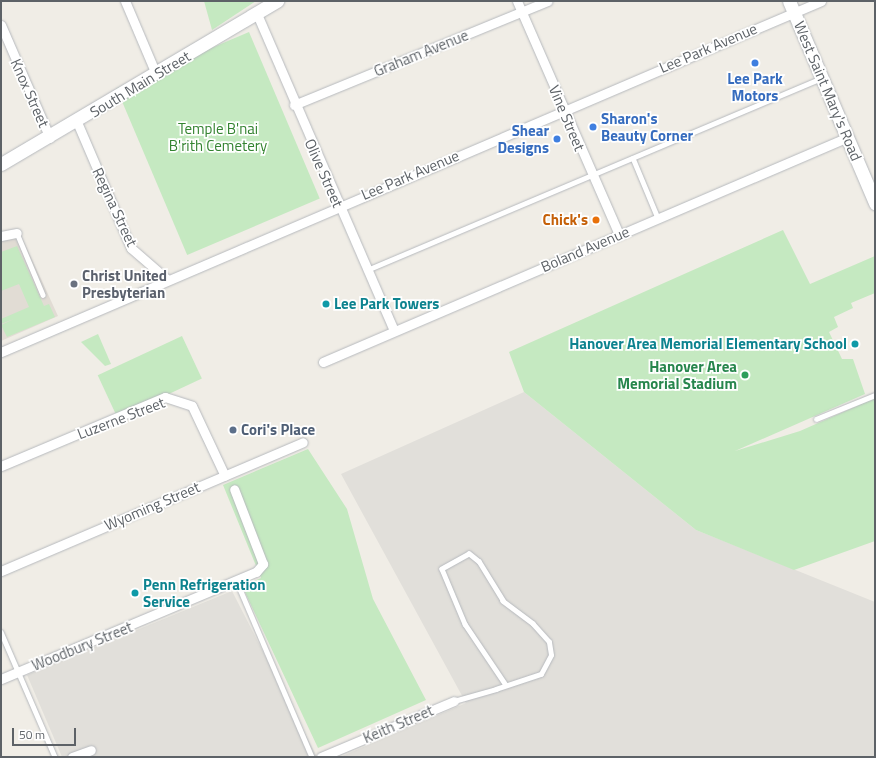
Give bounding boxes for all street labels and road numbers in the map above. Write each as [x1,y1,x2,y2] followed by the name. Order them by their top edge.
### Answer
[790,18,866,164] street label: West Saint Mary's Road
[656,19,760,77] street label: Lee Park Avenue
[371,26,471,80] street label: Graham Avenue
[86,47,194,121] street label: South Main Street
[7,56,53,130] street label: Knox Street
[545,82,589,154] street label: Vine Street
[301,136,347,210] street label: Olive Street
[358,146,462,204] street label: Lee Park Avenue
[89,165,141,249] street label: Regina Street
[538,222,632,276] street label: Boland Avenue
[75,393,167,443] street label: Luzerne Street
[102,478,202,534] street label: Wyoming Street
[29,618,135,674] street label: Woodbury Street
[360,701,436,747] street label: Keith Street

